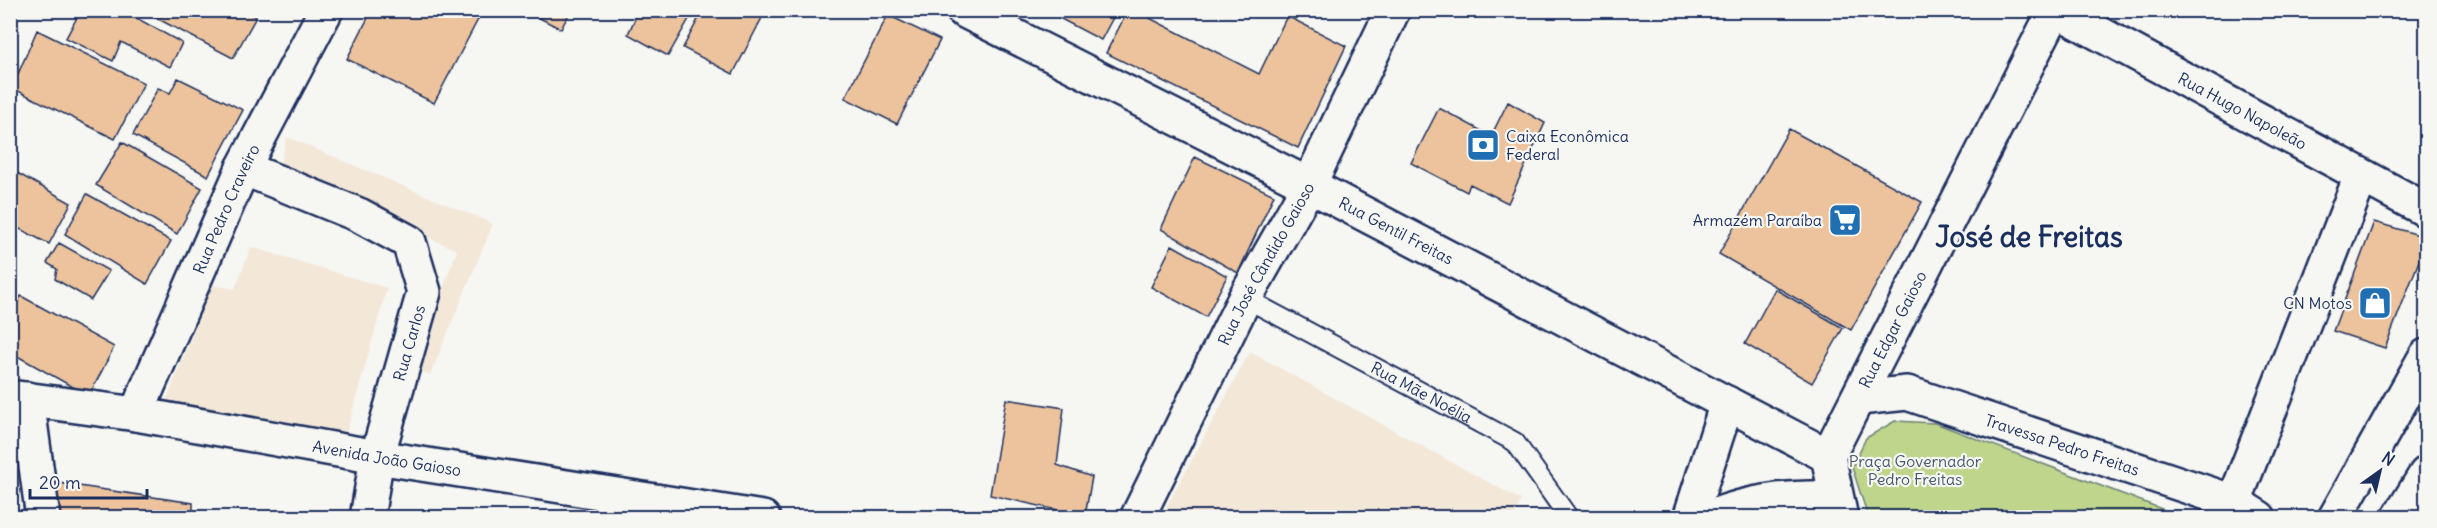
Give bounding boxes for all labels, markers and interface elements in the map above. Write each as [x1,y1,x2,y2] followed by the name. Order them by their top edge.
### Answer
[2175,68,2310,154] street label: Rua Hugo Napoleão
[1506,126,1629,164] place label: Caixa Econômica Federal
[1465,127,1501,163] bank icon: Caixa Econômica Federal
[188,141,264,277] street label: Rua Pedro Craveiro
[1213,179,1318,349] street label: Rua José Cândido Gaioso
[1335,192,1457,269] street label: Rua Gentil Freitas
[1827,202,1863,238] supermarket icon: Armazém Paraíba
[1693,210,1822,230] place label: Armazém Paraíba
[1935,219,2123,255] district label: José de Freitas
[1854,267,1931,391] street label: Rua Edgar Gaioso
[2357,285,2393,321] shop icon: CN Motos
[2283,293,2352,313] place label: CN Motos
[389,303,429,383] street label: Rua Carlos
[1368,357,1475,427] street label: Rua Mãe Noélia
[1983,410,2142,480] street label: Travessa Pedro Freitas
[311,436,463,480] street label: Avenida João Gaioso
[2350,441,2410,501] north arrow
[2378,447,2399,470] text: N
[1849,451,1982,489] park label: Praça Governador Pedro Freitas
[30,462,147,500] scale bar
[39,471,81,494] text: 20 m

